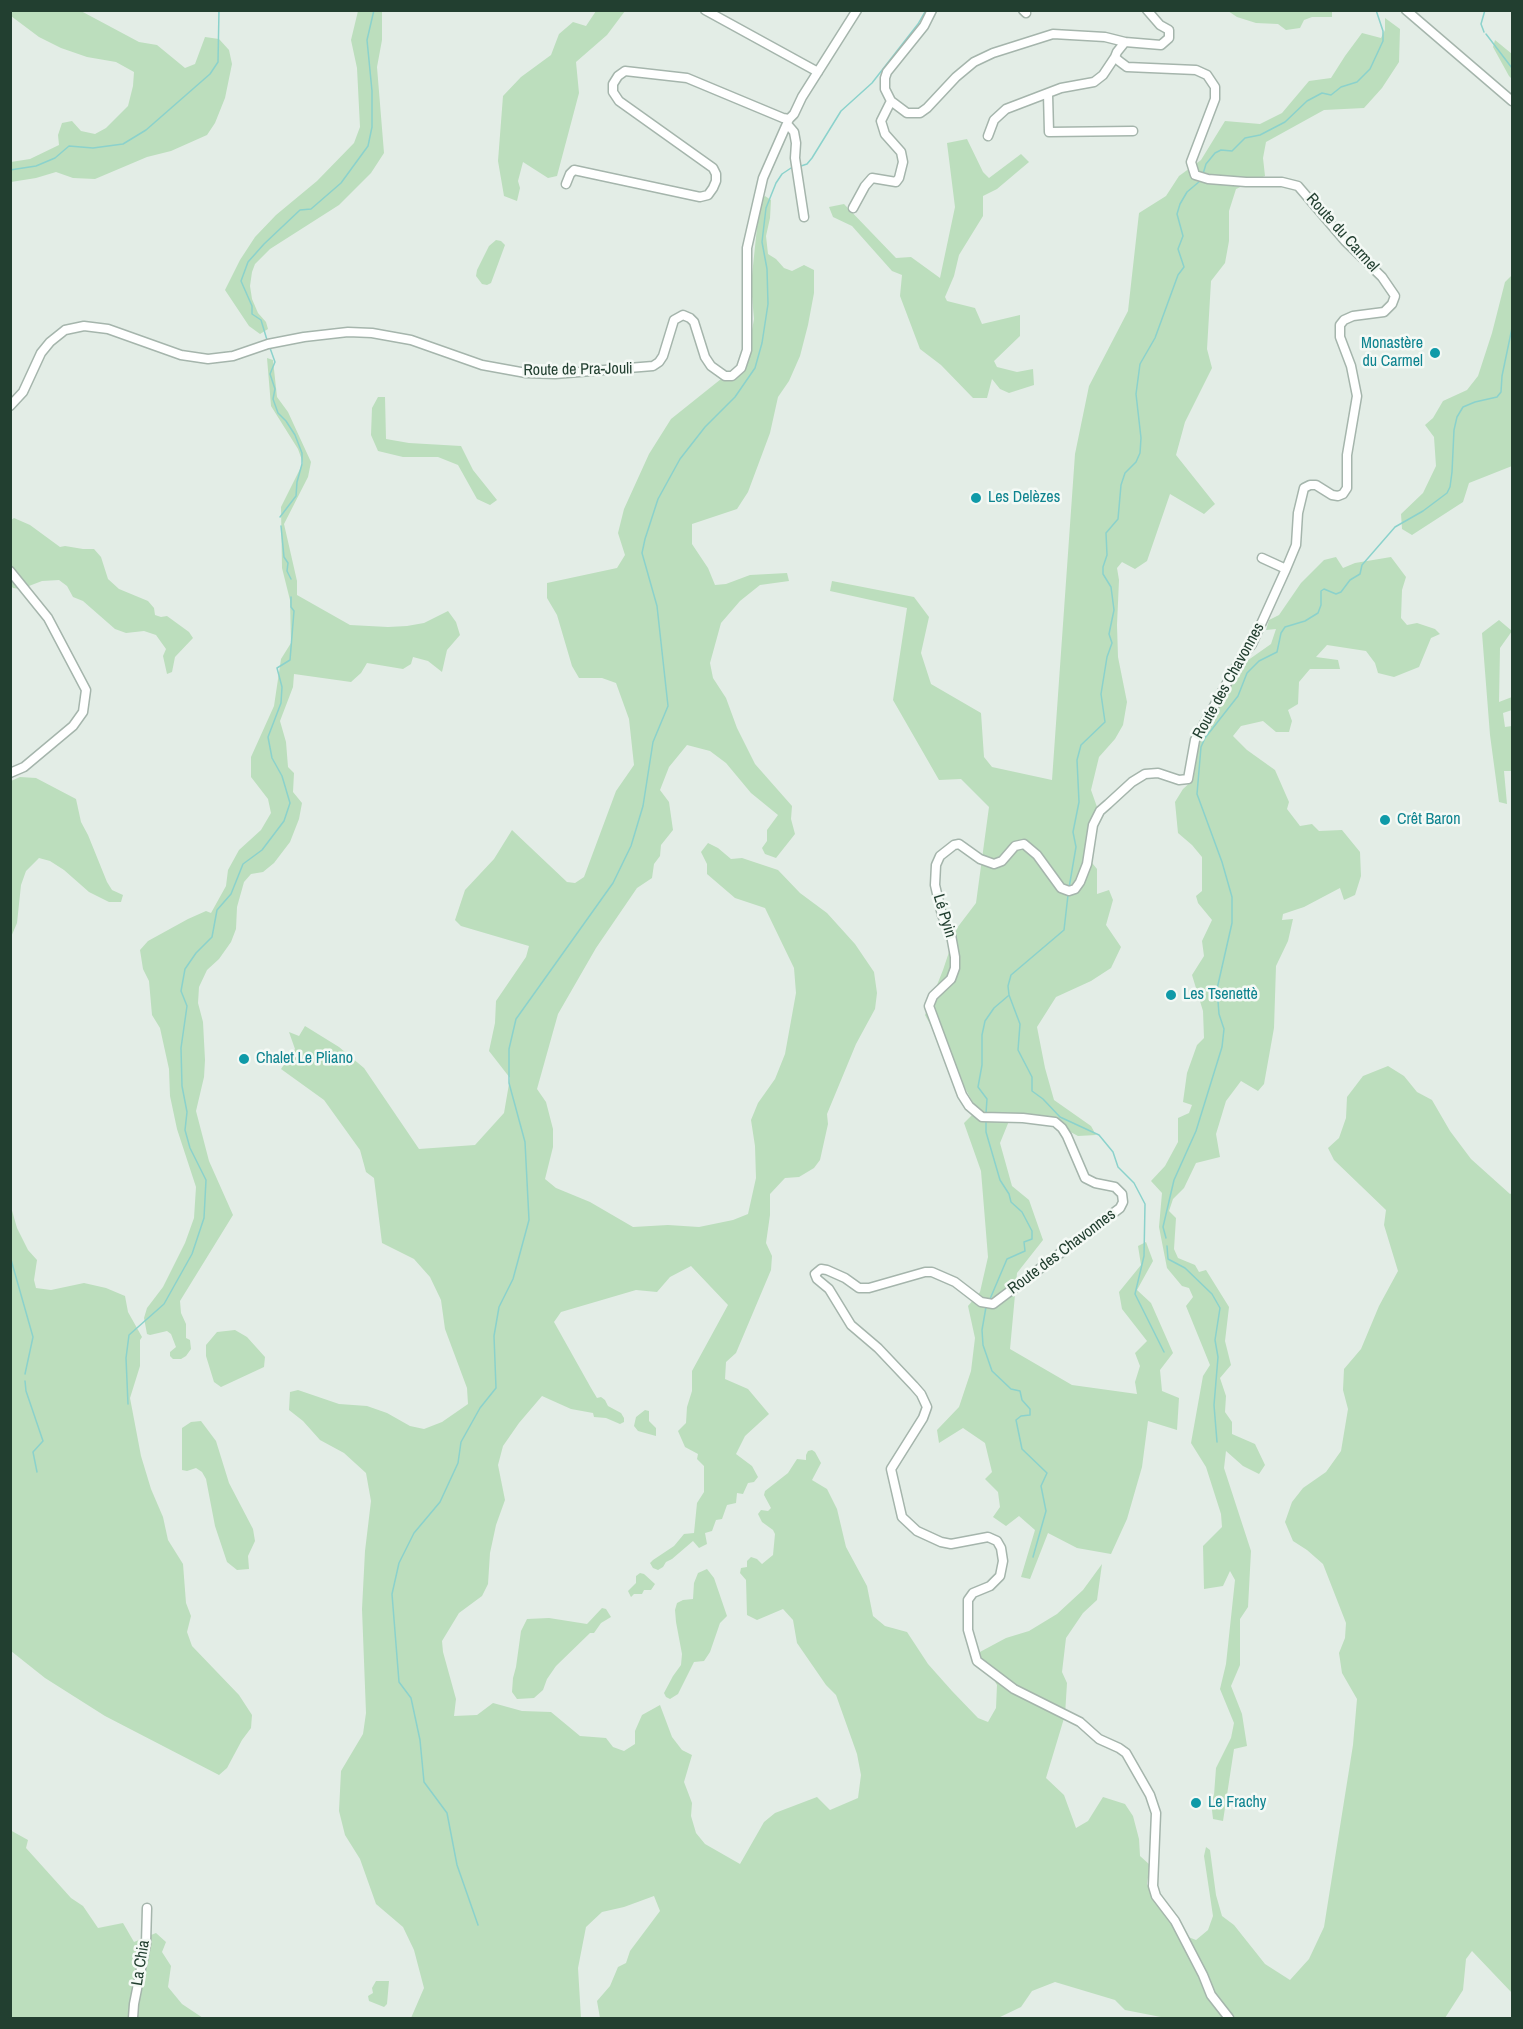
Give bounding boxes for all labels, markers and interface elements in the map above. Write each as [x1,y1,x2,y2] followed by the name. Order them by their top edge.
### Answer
[1302,190,1382,276] street label: Route du Carmel
[1361,334,1423,372] place label: Monastère du Carmel
[1428,346,1442,360] marker: Monastère du Carmel
[523,359,633,381] street label: Route de Pra-Jouli
[988,488,1060,508] place label: Les Delèzes
[969,491,983,505] marker: Les Delèzes
[1189,620,1269,742] street label: Route des Chavonnes
[1397,810,1460,830] place label: Crêt Baron
[1378,813,1392,827] marker: Crêt Baron
[928,892,960,940] street label: Lé Pyin
[1183,985,1258,1005] place label: Les Tsenettè
[1164,988,1178,1002] marker: Les Tsenettè
[256,1049,353,1069] place label: Chalet Le Pliano
[237,1052,251,1066] marker: Chalet Le Pliano
[1004,1205,1120,1299] street label: Route des Chavonnes
[1208,1793,1266,1813] place label: Le Frachy
[1189,1796,1203,1810] marker: Le Frachy
[128,1939,154,1987] street label: La Chia

